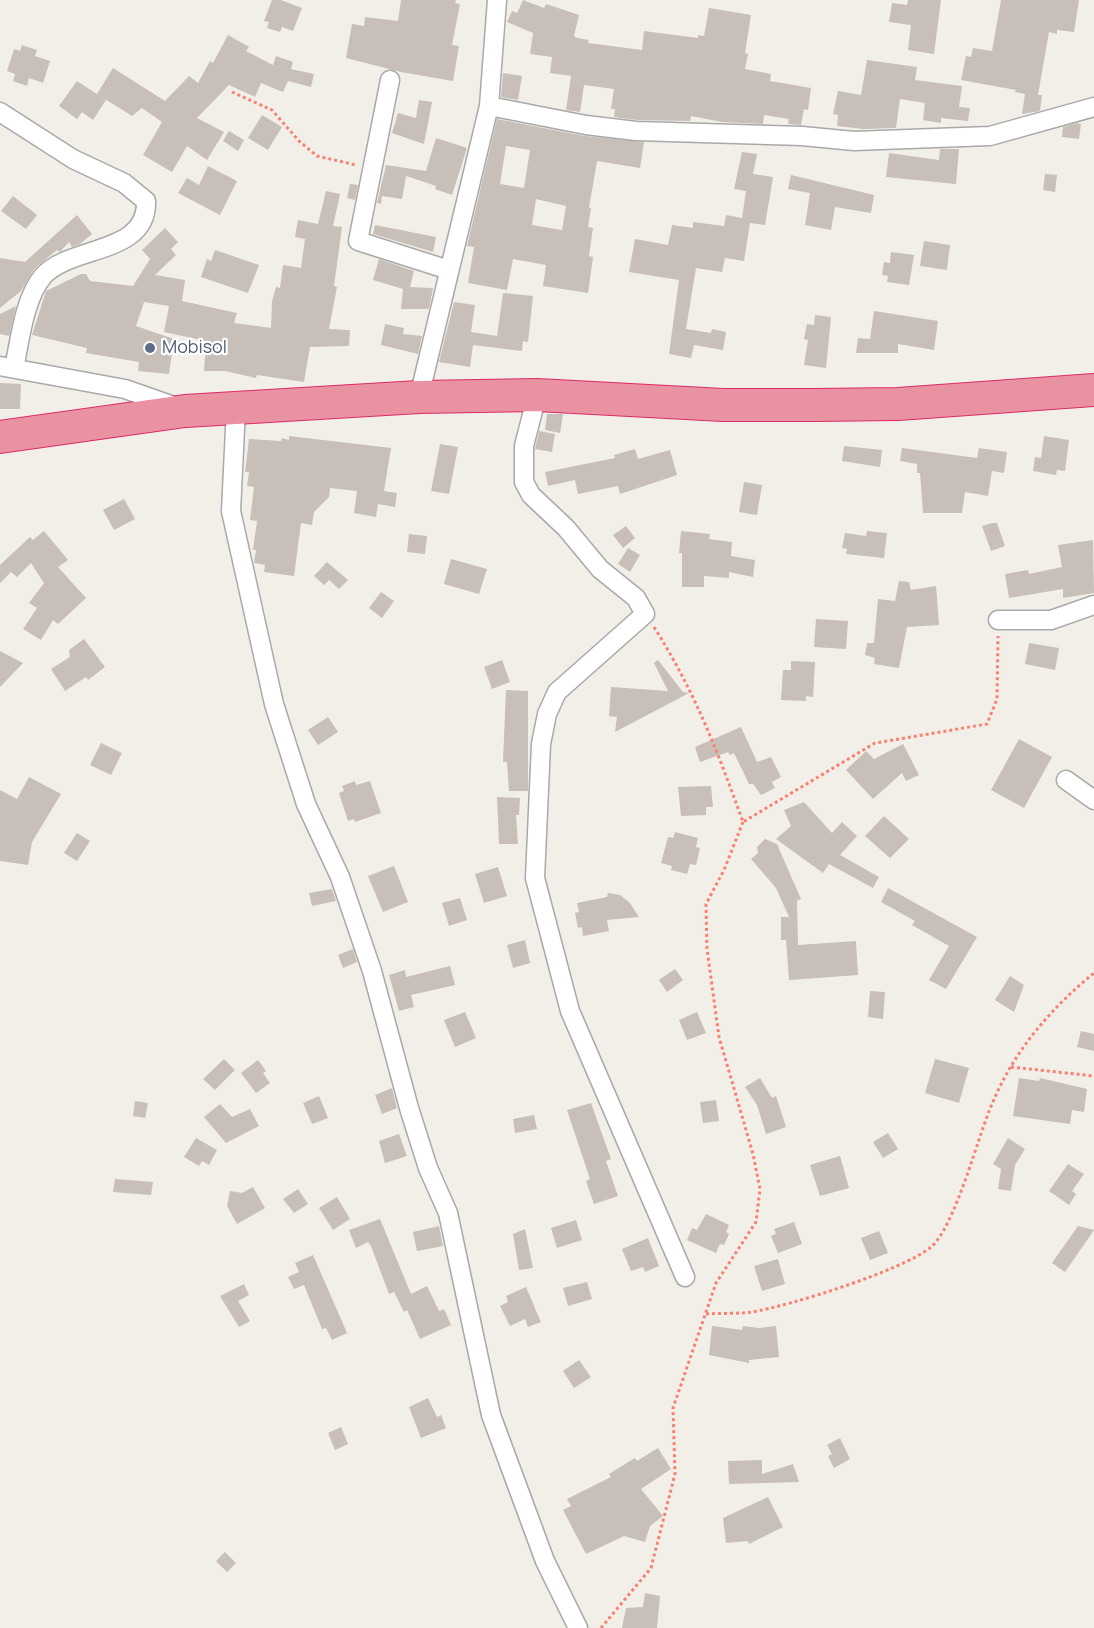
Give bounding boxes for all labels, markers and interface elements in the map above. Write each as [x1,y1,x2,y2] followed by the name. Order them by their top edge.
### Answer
[162,337,227,359] place label: Mobisol
[143,341,157,355] marker: Mobisol

